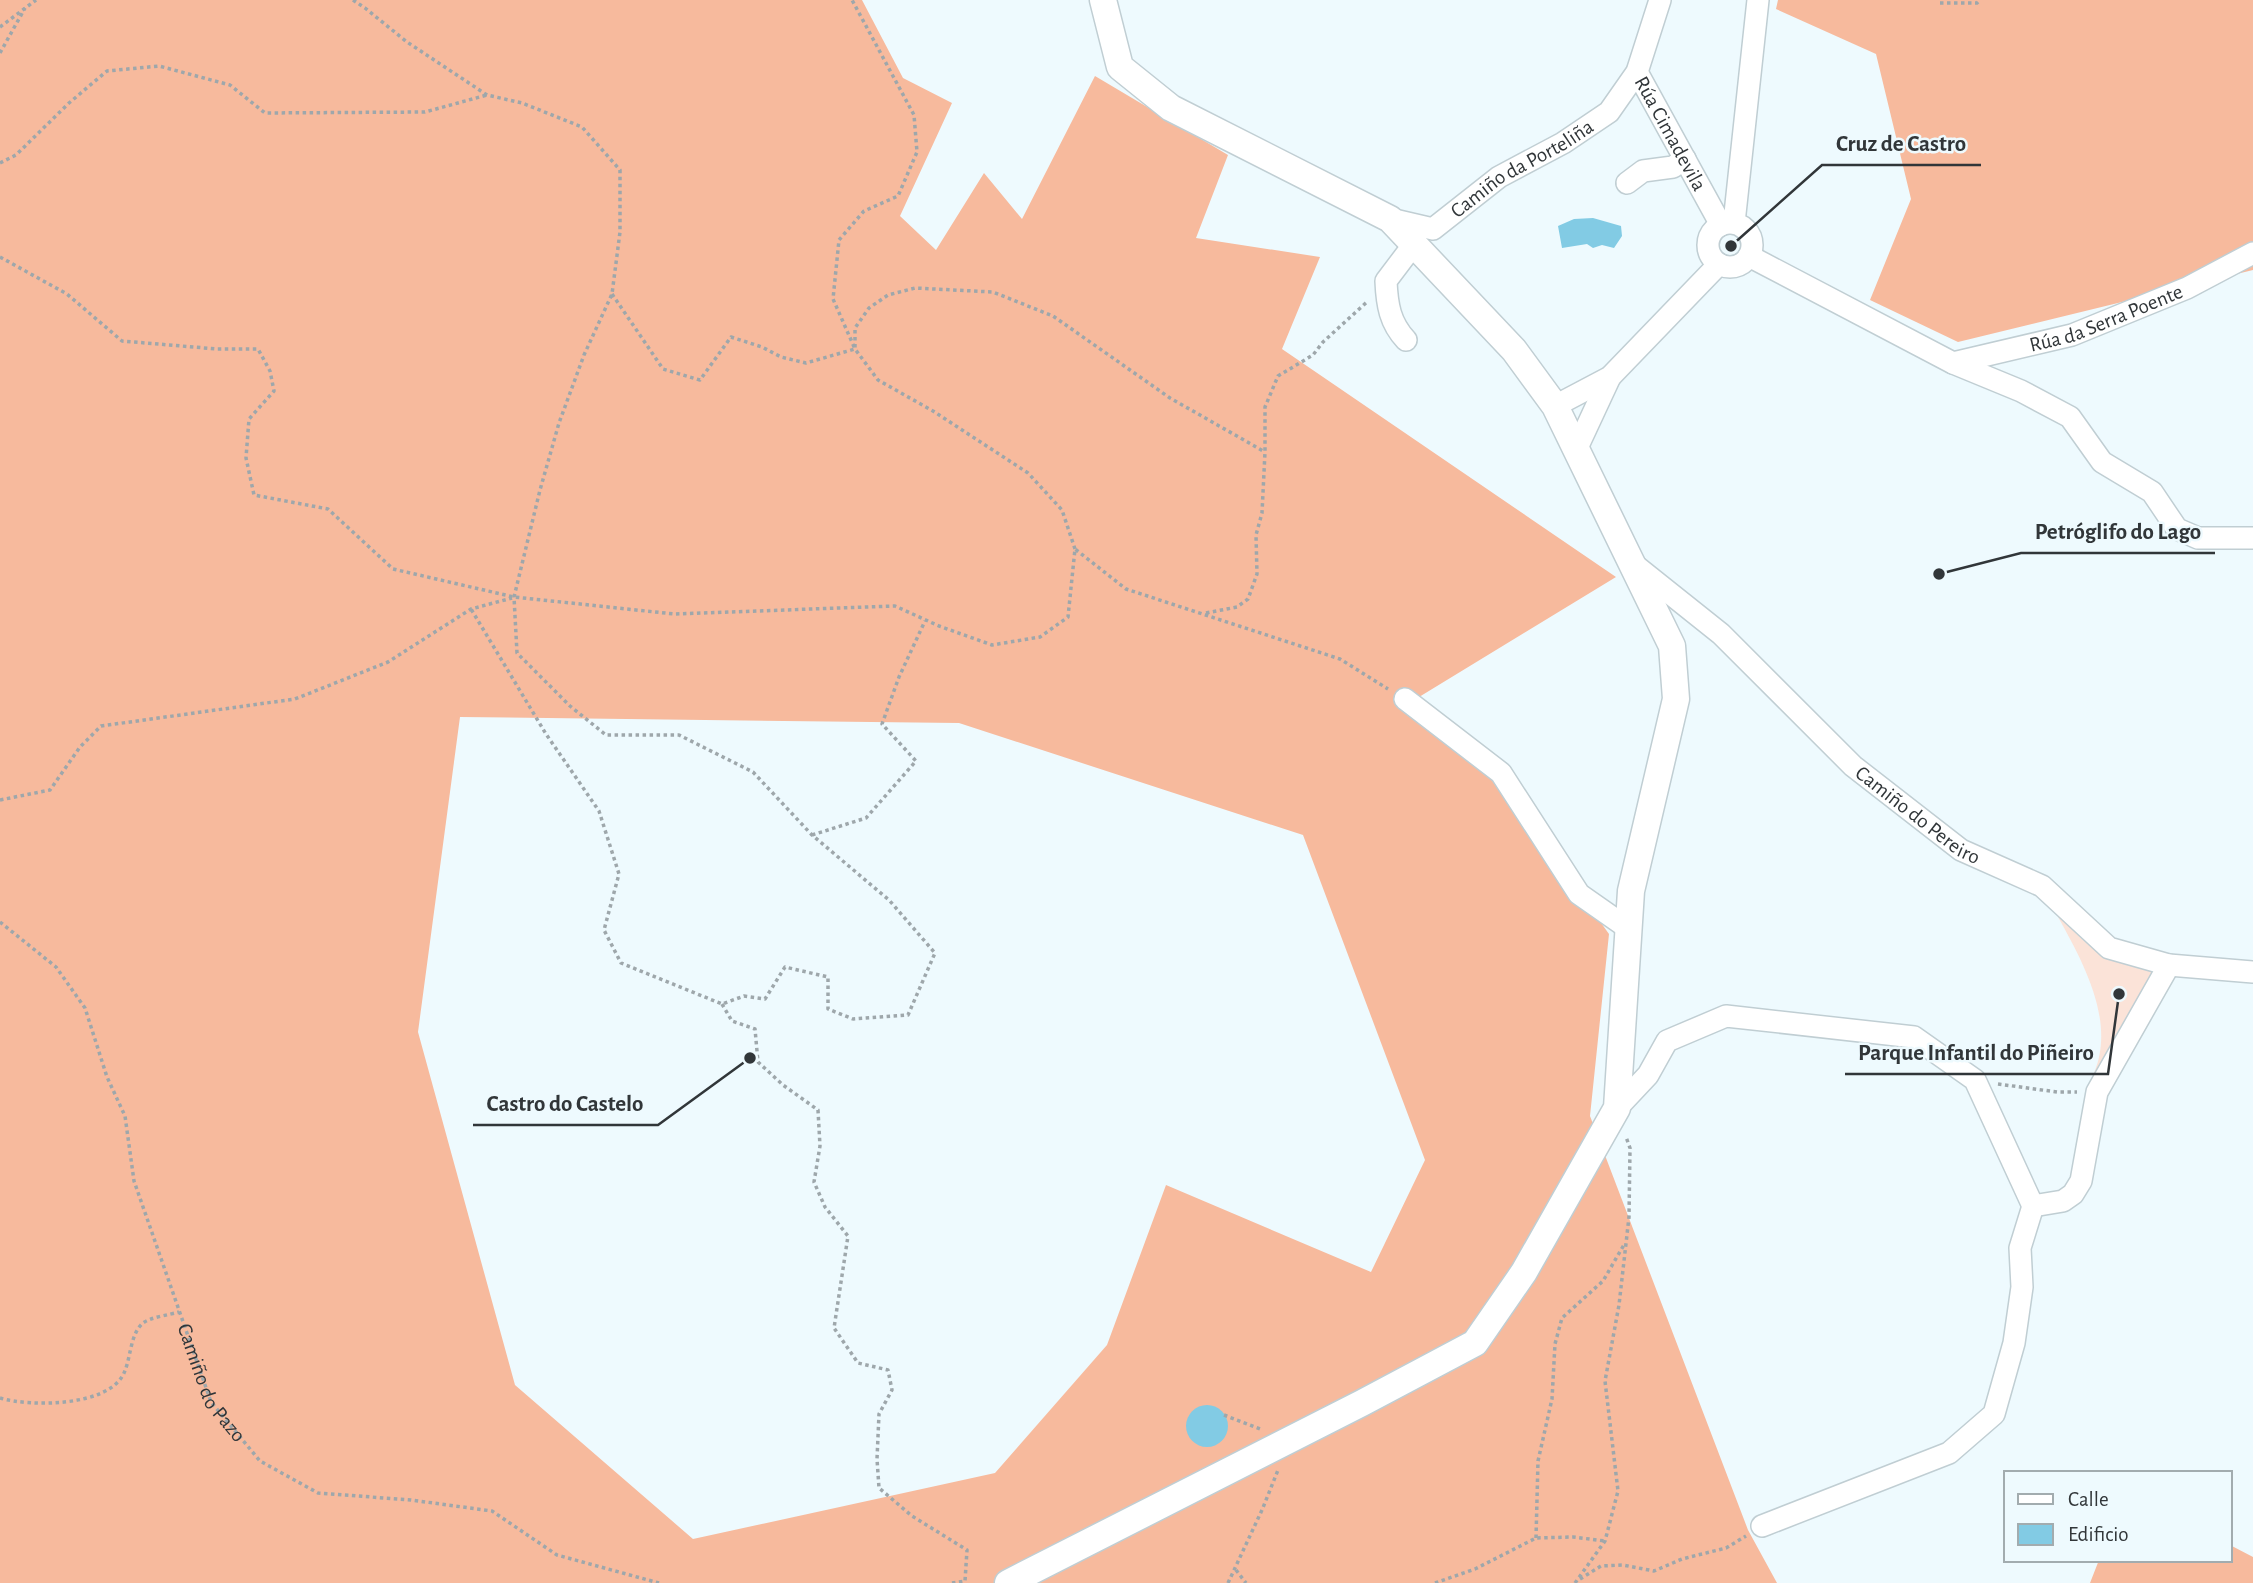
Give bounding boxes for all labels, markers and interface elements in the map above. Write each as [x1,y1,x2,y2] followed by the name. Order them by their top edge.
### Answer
[1630,73,1710,195] street label: Rúa Cimadevila
[1447,116,1597,222] street label: Camiño da Porteliña
[1822,121,1981,165] callout: Cruz de Castro
[1836,133,1966,156] text: Cruz de Castro
[2027,281,2186,356] street label: Rúa da Serra Poente
[2021,509,2215,553] callout: Petróglifo do Lago
[2035,521,2201,544] text: Petróglifo do Lago
[1851,762,1983,868] street label: Camiño do Pereiro
[1845,1030,2108,1074] callout: Parque Infantil do Piñeiro
[1858,1042,2094,1065] text: Parque Infantil do Piñeiro
[473,1081,658,1125] callout: Castro do Castelo
[487,1093,643,1116] text: Castro do Castelo
[174,1321,249,1446] street label: Camiño do Pazo
[2004,1471,2232,1562] legend
[2068,1489,2109,1510] text: Calle
[2068,1524,2129,1545] text: Edificio

